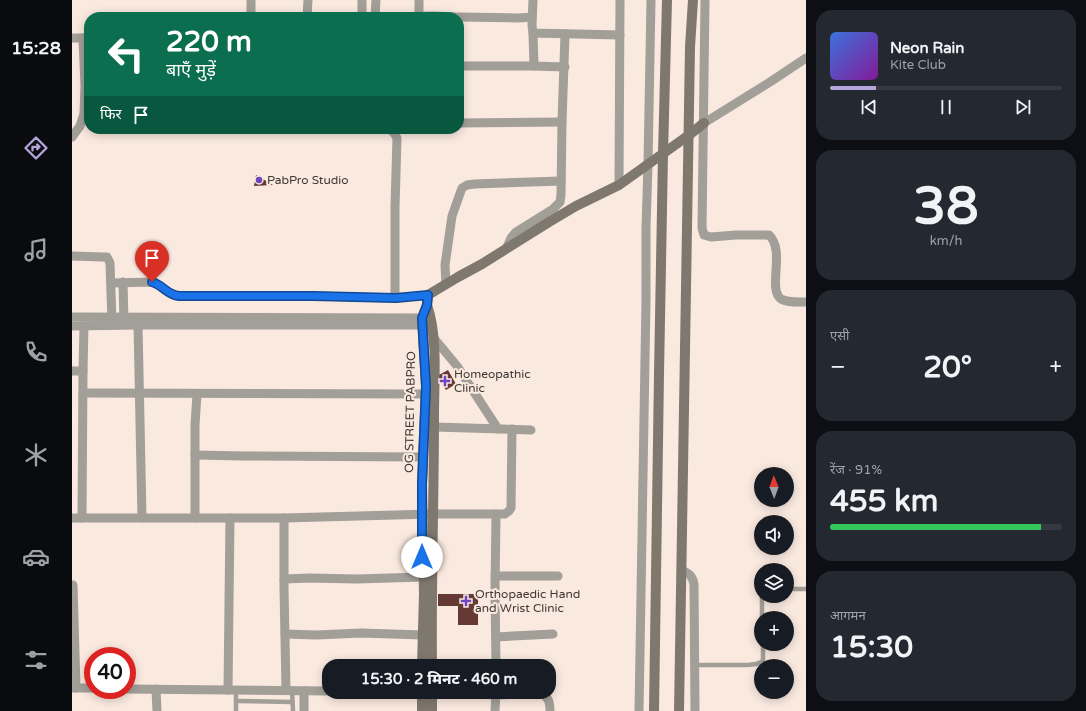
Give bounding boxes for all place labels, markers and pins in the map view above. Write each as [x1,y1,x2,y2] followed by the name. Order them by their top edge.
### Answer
[267,173,349,187] place label: PabPro Studio
[254,175,264,185] marker: PabPro Studio
[135,241,169,282] pin
[454,367,531,395] place label: Homeopathic Clinic
[439,375,451,387] marker: Homeopathic Clinic
[475,587,580,615] place label: Orthopaedic Hand and Wrist Clinic
[460,595,472,607] marker: Orthopaedic Hand and Wrist Clinic

